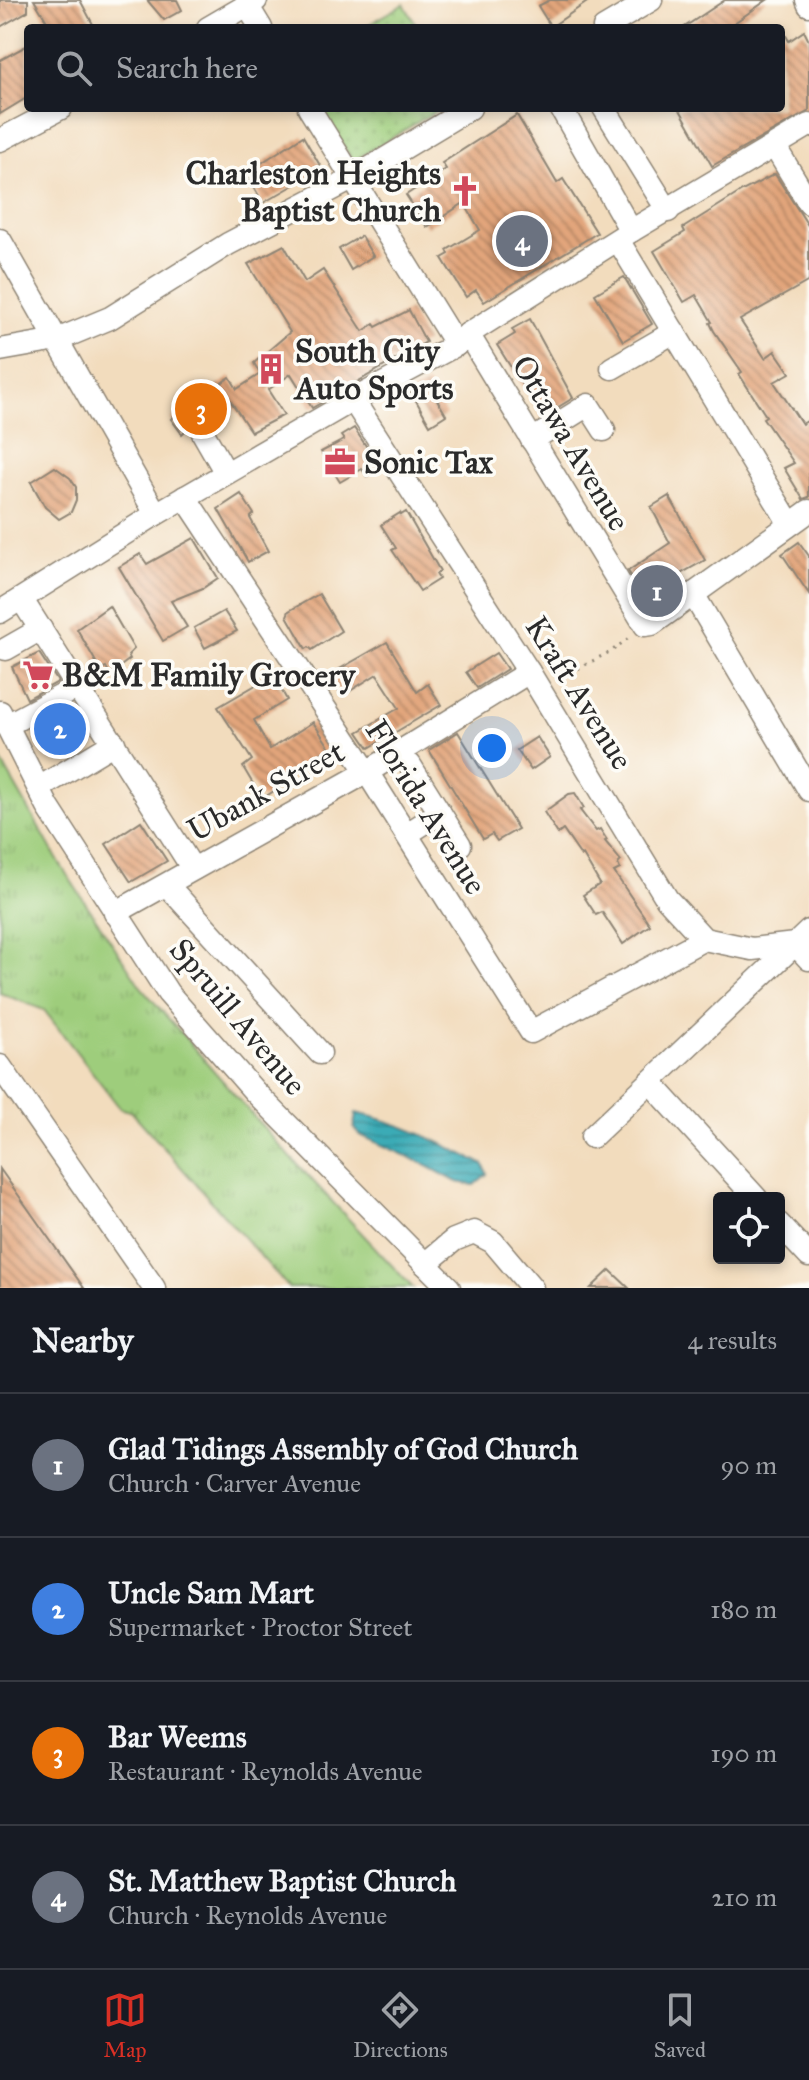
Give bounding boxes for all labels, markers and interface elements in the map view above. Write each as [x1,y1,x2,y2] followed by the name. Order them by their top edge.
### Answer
[24,24,785,112] search box
[52,46,96,90] icon: search
[116,50,258,86] text: Search here
[186,154,441,230] place label: Charleston Heights Baptist Church
[448,174,482,208] church icon: Charleston Heights Baptist Church
[496,211,548,271] pin: 4
[293,332,454,408] place label: South City Auto Sports
[503,348,639,538] street label: Ottawa Avenue
[254,352,288,386] building icon: South City Auto Sports
[175,379,227,439] pin: 3
[364,443,494,482] place label: Sonic Tax
[323,445,357,479] office icon: Sonic Tax
[631,561,683,621] pin: 1
[517,609,641,777] street label: Kraft Avenue
[62,656,356,695] place label: B&M Family Grocery
[21,658,55,692] supermarket icon: B&M Family Grocery
[34,699,86,759] pin: 2
[357,712,495,902] street label: Florida Avenue
[472,728,512,768] your location
[181,732,351,850] street label: Ubank Street
[161,931,315,1103] street label: Spruill Avenue
[713,1192,785,1264] map controls
[713,1192,785,1264] button: locate
[32,1320,134,1361] text: Nearby
[688,1324,777,1356] text: 4 results
[108,1431,578,1467] text: Glad Tidings Assembly of God Church
[53,1449,63,1481] text: 1
[720,1449,777,1481] text: 90 m
[108,1467,361,1499] text: Church · Carver Avenue
[108,1575,314,1611] text: Uncle Sam Mart
[52,1593,64,1625] text: 2
[710,1593,777,1625] text: 180 m
[108,1611,413,1643] text: Supermarket · Proctor Street
[108,1719,247,1755] text: Bar Weems
[53,1737,63,1769] text: 3
[710,1737,777,1769] text: 190 m
[108,1755,423,1787] text: Restaurant · Reynolds Avenue
[108,1863,456,1899] text: St. Matthew Baptist Church
[51,1881,65,1913] text: 4
[711,1881,777,1913] text: 210 m
[108,1899,387,1931] text: Church · Reynolds Avenue
[103,1988,147,2063] tab: Map
[353,1988,448,2063] tab: Directions
[654,1988,706,2063] tab: Saved

